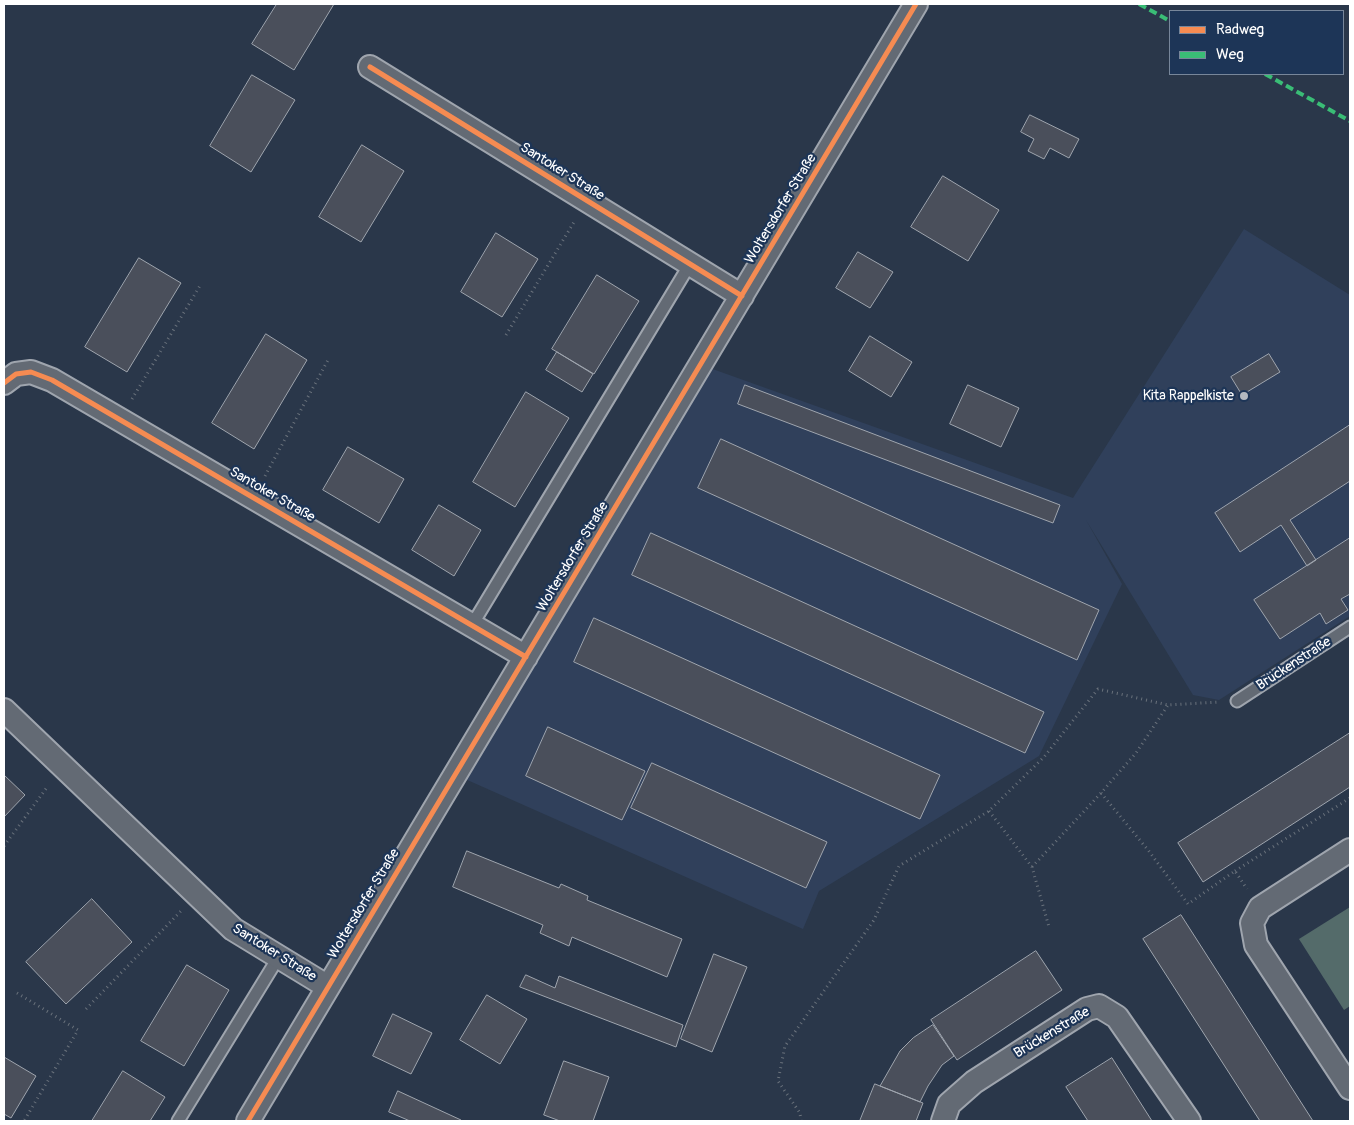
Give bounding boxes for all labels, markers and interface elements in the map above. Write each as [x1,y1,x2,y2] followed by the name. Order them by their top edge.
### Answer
[1169,10,1344,75] legend
[1216,20,1264,39] text: Radweg
[1216,45,1244,64] text: Weg
[517,139,607,205] street label: Santoker Straße
[742,151,820,267] street label: Woltersdorfer Straße
[1143,388,1234,404] place label: Kita Rappelkiste
[1238,390,1250,402] marker: Kita Rappelkiste
[226,464,318,526] street label: Santoker Straße
[534,499,612,615] street label: Woltersdorfer Straße
[1254,634,1334,694] street label: Brückenstraße
[325,846,403,962] street label: Woltersdorfer Straße
[229,920,319,986] street label: Santoker Straße
[1011,1004,1093,1062] street label: Brückenstraße

